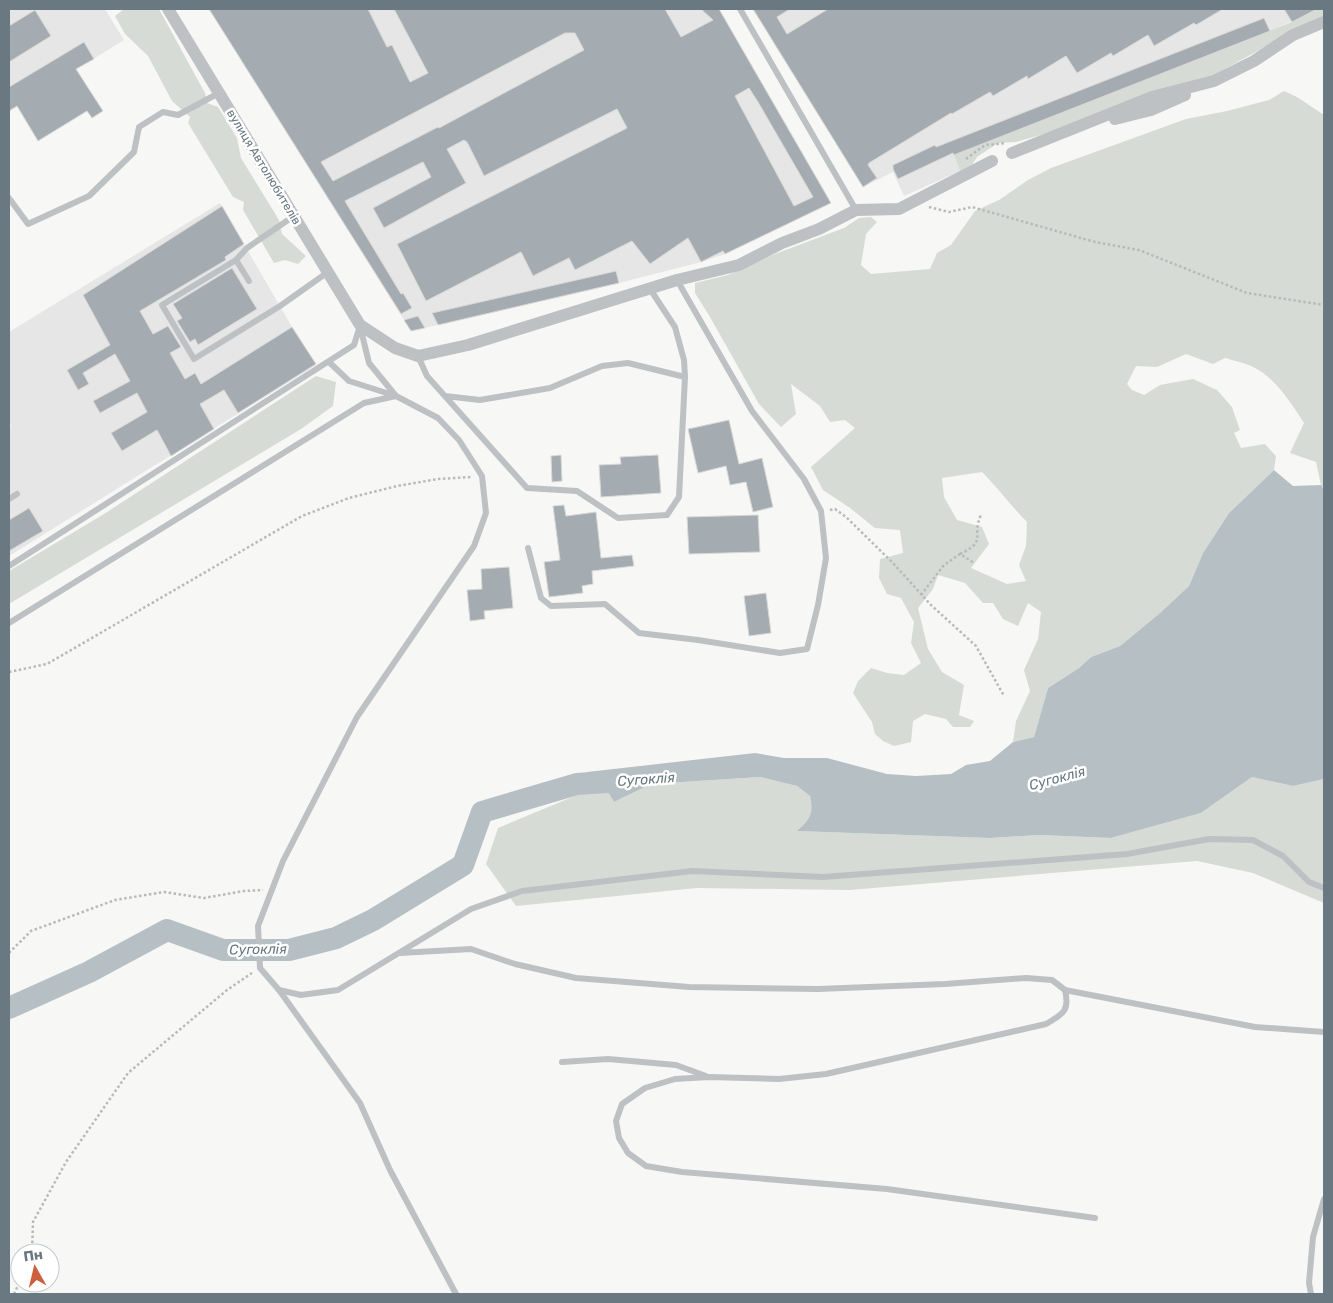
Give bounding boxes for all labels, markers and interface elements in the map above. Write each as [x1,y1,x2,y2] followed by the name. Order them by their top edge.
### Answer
[224,107,304,227] street label: вулиця Автолюбителів
[1027,763,1088,794] water label: Сугоклія
[617,769,676,790] water label: Сугоклія
[229,940,287,959] water label: Сугоклія
[10,1243,60,1293] north arrow
[22,1246,44,1265] text: Пн

